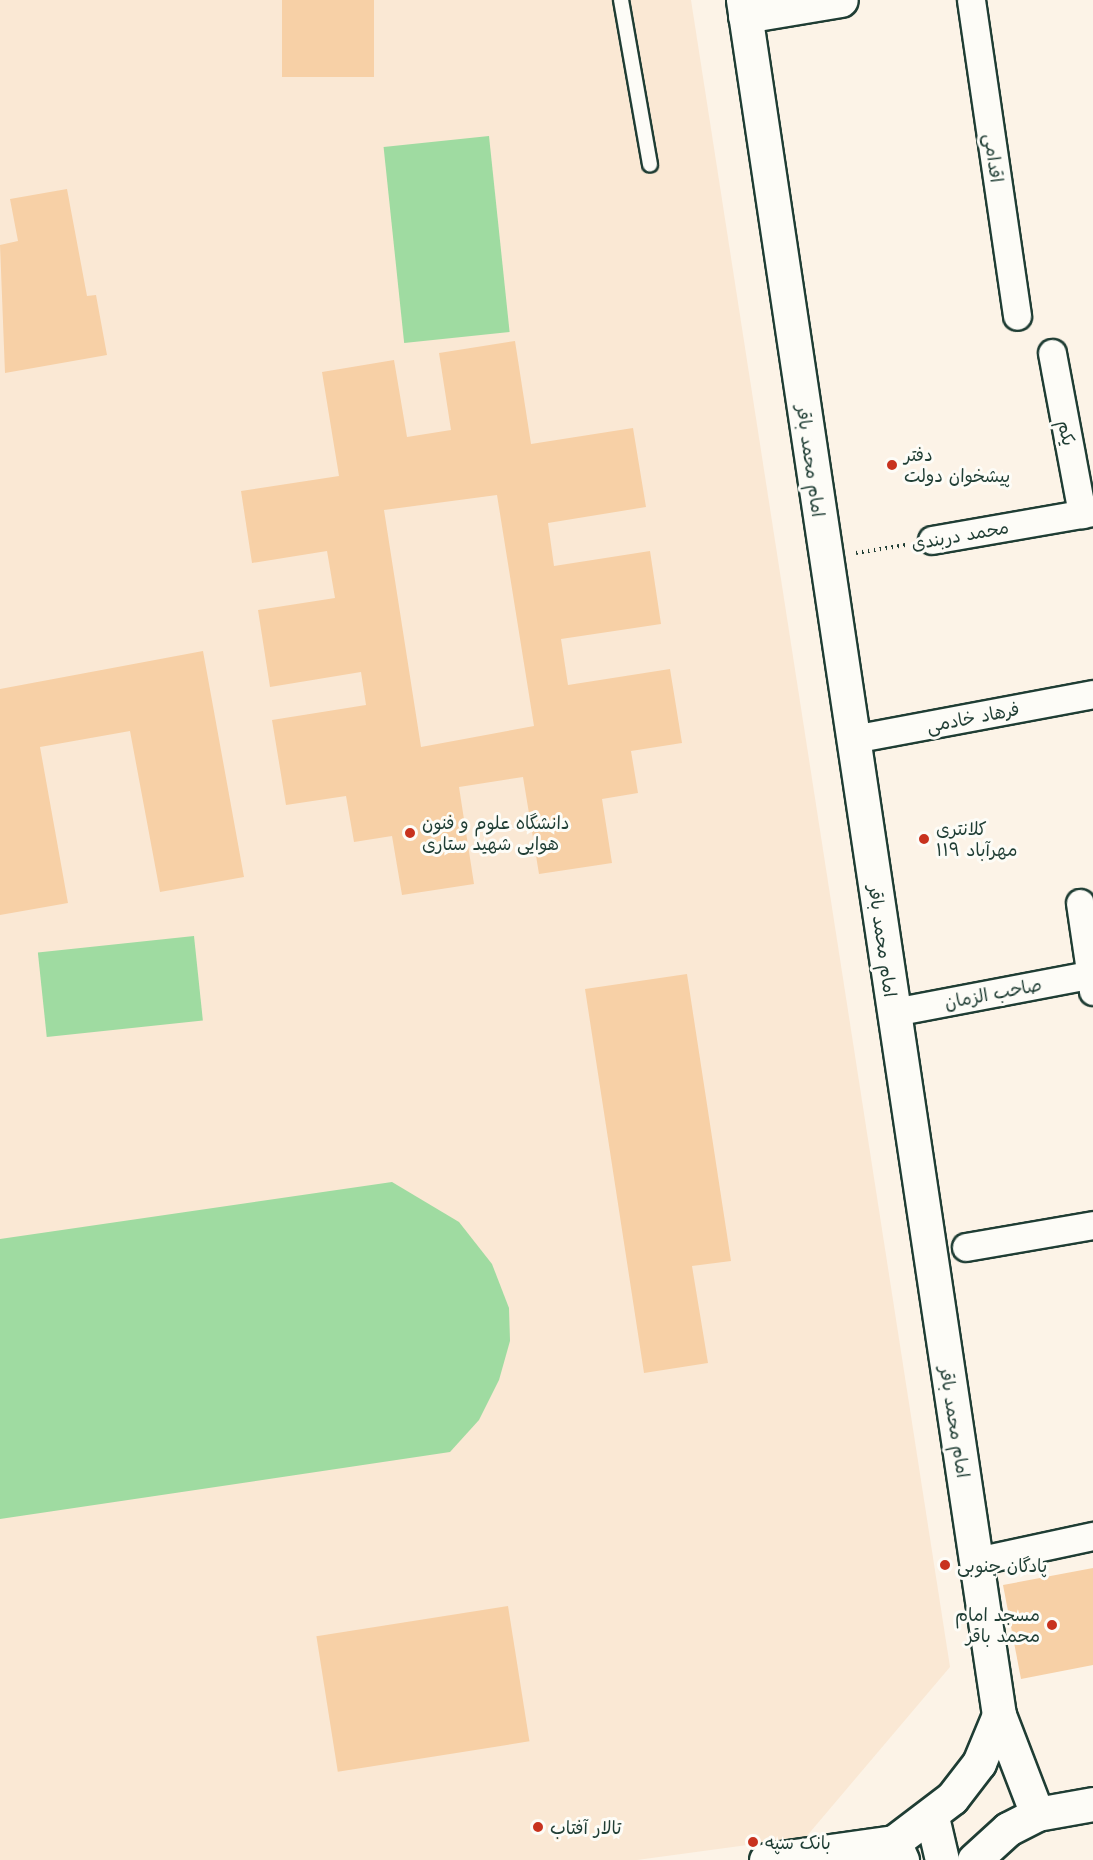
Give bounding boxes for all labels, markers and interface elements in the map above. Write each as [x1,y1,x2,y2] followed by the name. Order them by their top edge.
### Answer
[980,132,1008,184] street label: اقدامی
[792,404,830,518] street label: امام محمد باقر
[1054,418,1080,448] street label: یکم
[904,444,1010,486] place label: دفتر پیشخوان دولت
[885,458,899,472] marker: دفتر پیشخوان دولت
[910,516,1010,554] street label: محمد دربندی
[925,697,1021,737] street label: فرهاد خادمی
[422,812,570,854] place label: دانشگاه علوم و فنون هوایی شهید ستاری
[936,818,1017,860] place label: کلانتری ۱۱۹ مهرآباد
[403,826,417,840] marker: دانشگاه علوم و فنون هوایی شهید ستاری
[917,832,931,846] marker: کلانتری ۱۱۹ مهرآباد
[864,884,902,998] street label: امام محمد باقر
[943,973,1043,1013] street label: صاحب الزمان
[935,1364,975,1480] street label: امام محمد باقر
[957,1554,1047,1576] place label: پادگان جنوبی
[938,1558,952,1572] marker: پادگان جنوبی
[955,1604,1040,1646] place label: مسجد امام محمد باقر
[1045,1618,1059,1632] marker: مسجد امام محمد باقر
[550,1816,622,1838] place label: تالار آفتاب
[531,1820,545,1834] marker: تالار آفتاب
[765,1831,831,1853] place label: بانک سپه
[746,1835,760,1849] marker: بانک سپه

